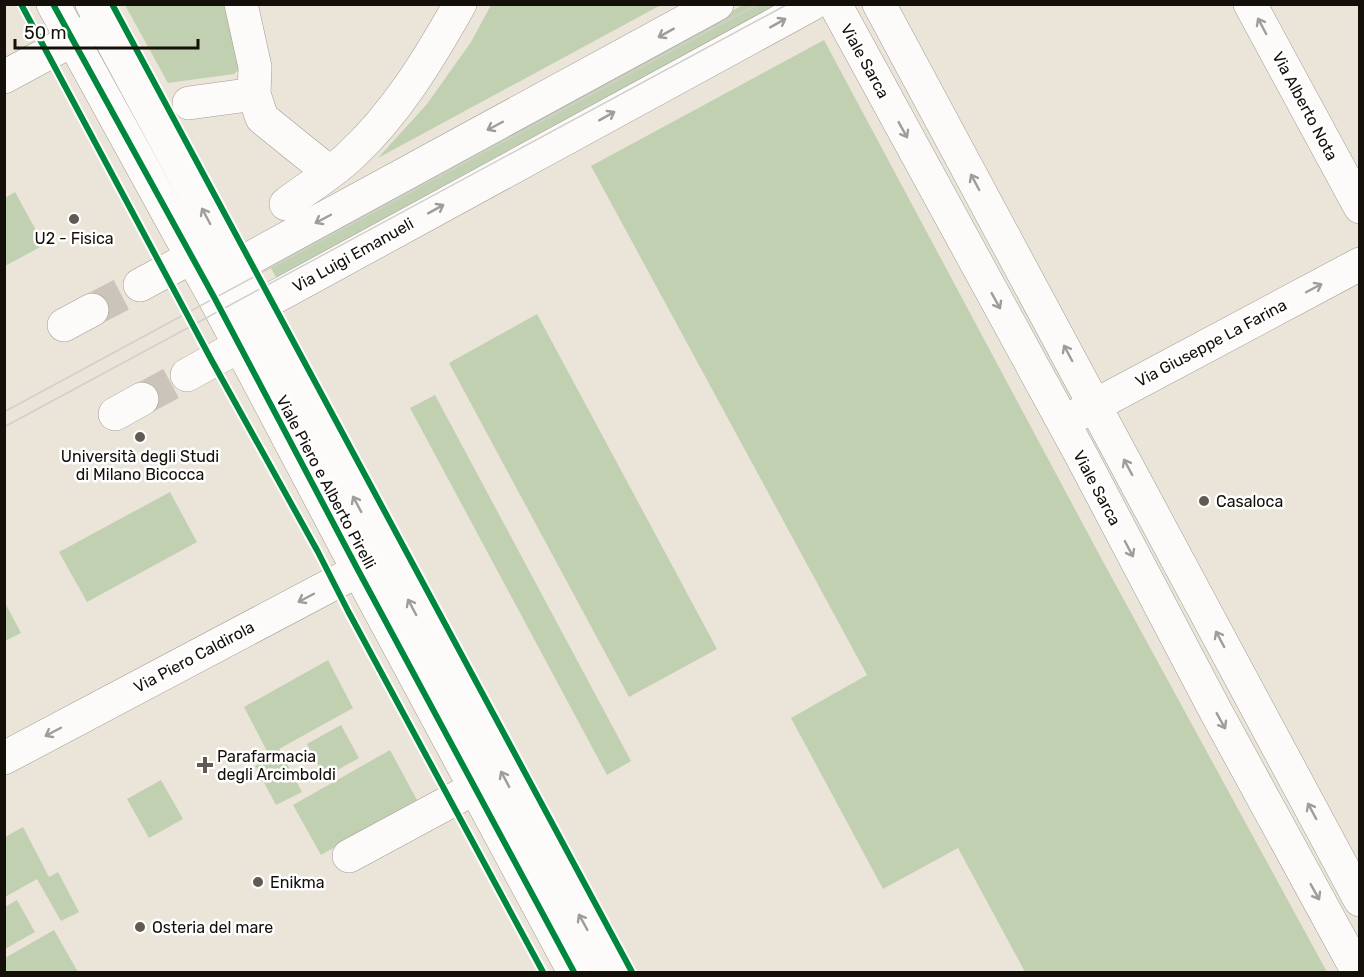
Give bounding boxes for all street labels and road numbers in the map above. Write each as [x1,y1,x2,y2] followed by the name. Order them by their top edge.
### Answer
[837,20,893,102] street label: Viale Sarca
[1268,48,1342,164] street label: Via Alberto Nota
[289,214,417,296] street label: Via Luigi Emanueli
[1132,295,1290,391] street label: Via Giuseppe La Farina
[272,392,380,572] street label: Viale Piero e Alberto Pirelli
[1069,447,1125,529] street label: Viale Sarca
[130,617,258,697] street label: Via Piero Caldirola

